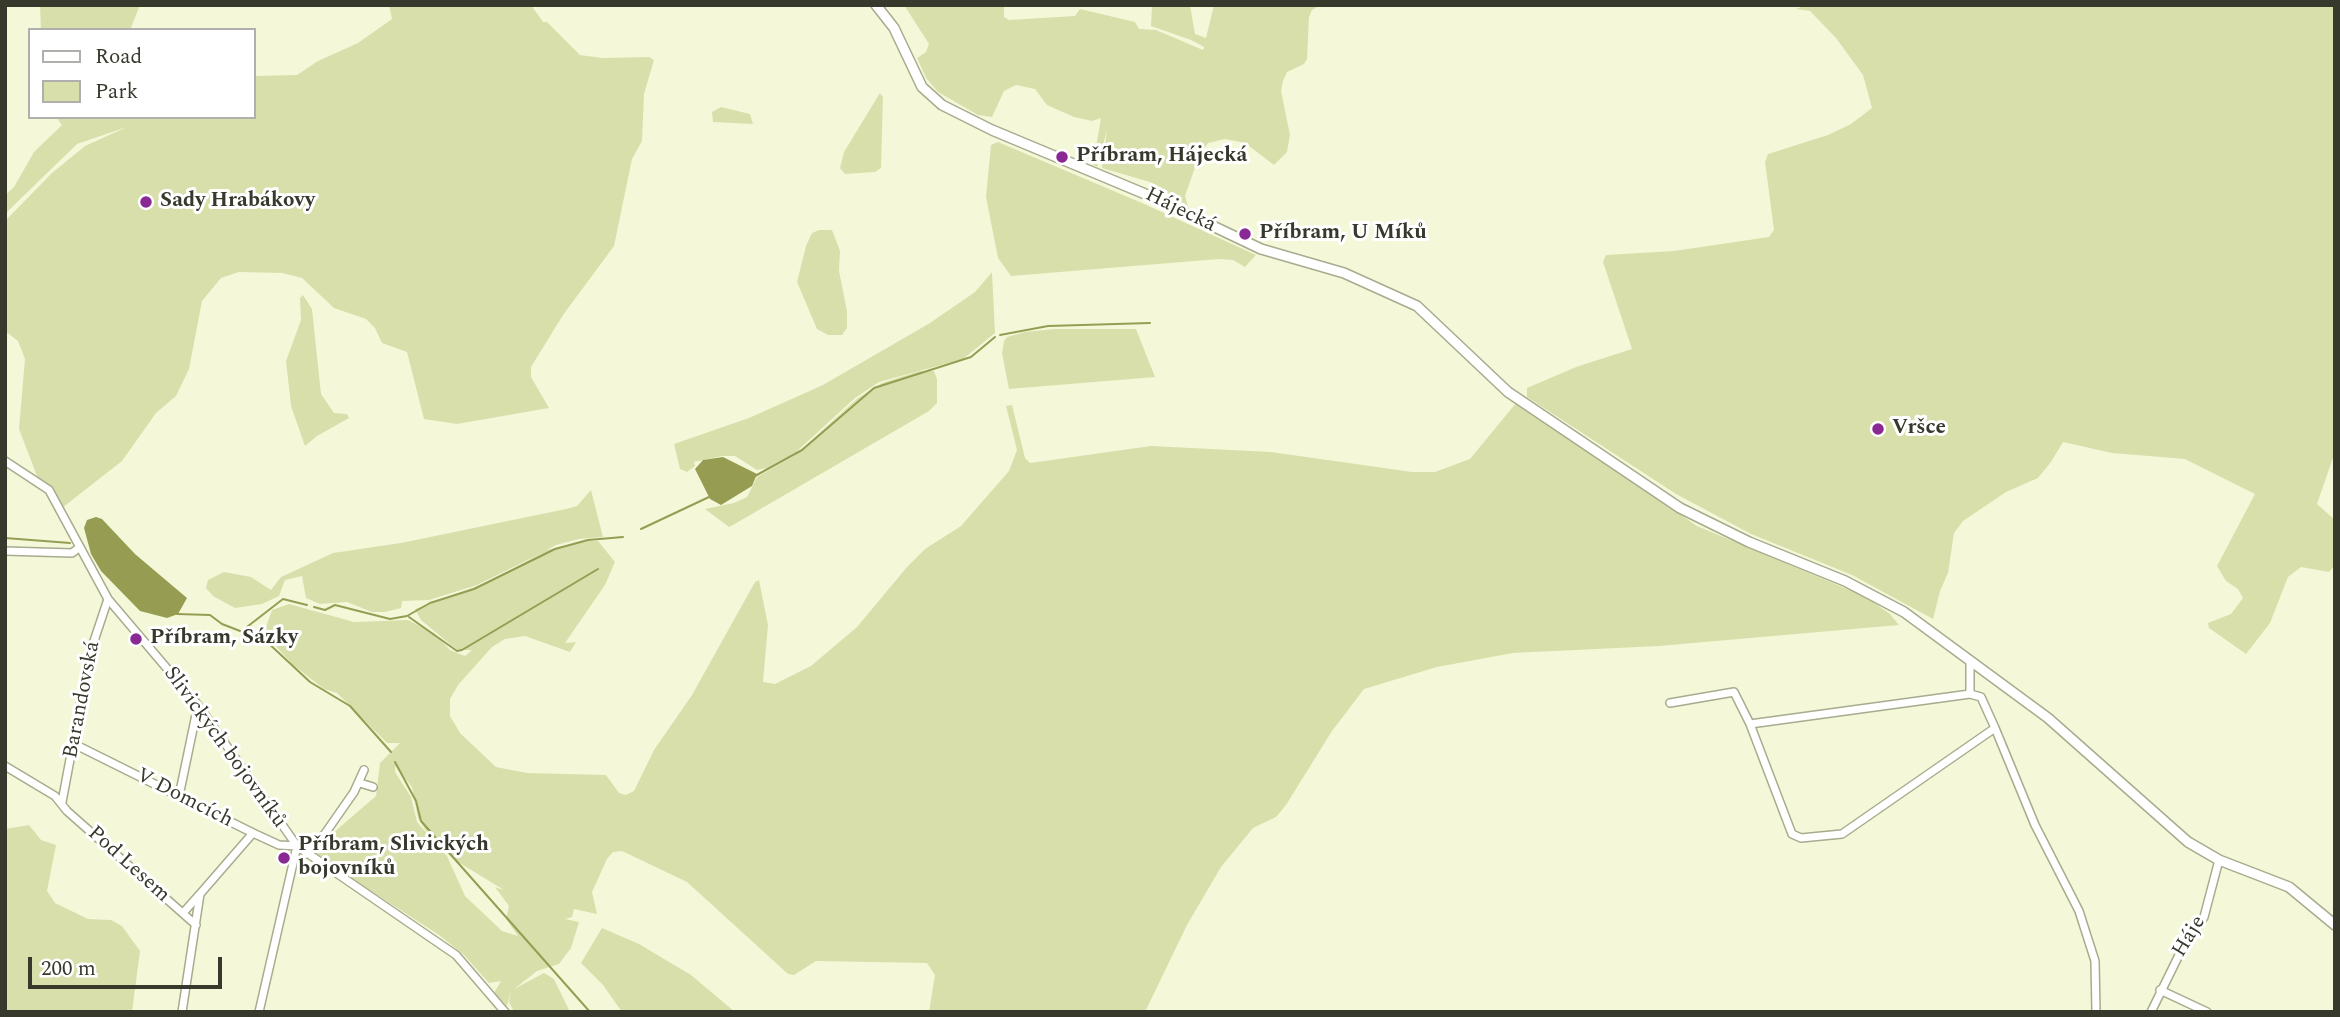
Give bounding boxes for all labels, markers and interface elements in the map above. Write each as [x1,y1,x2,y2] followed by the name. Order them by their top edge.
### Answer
[28,28,256,119] legend
[95,41,142,73] text: Road
[95,76,138,108] text: Park
[1076,144,1247,170] place label: Příbram, Hájecká
[1054,149,1070,165] marker: Příbram, Hájecká
[1140,183,1220,239] street label: Hájecká
[160,189,315,215] place label: Sady Hrabákovy
[138,194,154,210] marker: Sady Hrabákovy
[1259,221,1427,247] place label: Příbram, U Míků
[1237,226,1253,242] marker: Příbram, U Míků
[1892,416,1946,442] place label: Vršce
[1870,421,1886,437] marker: Vršce
[150,626,298,652] place label: Příbram, Sázky
[128,631,144,647] marker: Příbram, Sázky
[59,639,107,761] street label: Barandovská
[157,662,291,834] street label: Slivických bojovníků
[131,764,237,834] street label: V Domcích
[82,821,174,909] street label: Pod Lesem
[298,833,489,883] place label: Příbram, Slivických bojovníků
[276,850,292,866] marker: Příbram, Slivických bojovníků
[2168,912,2212,962] street label: Háje
[32,944,226,988] scale bar
[41,953,96,985] text: 200 m

